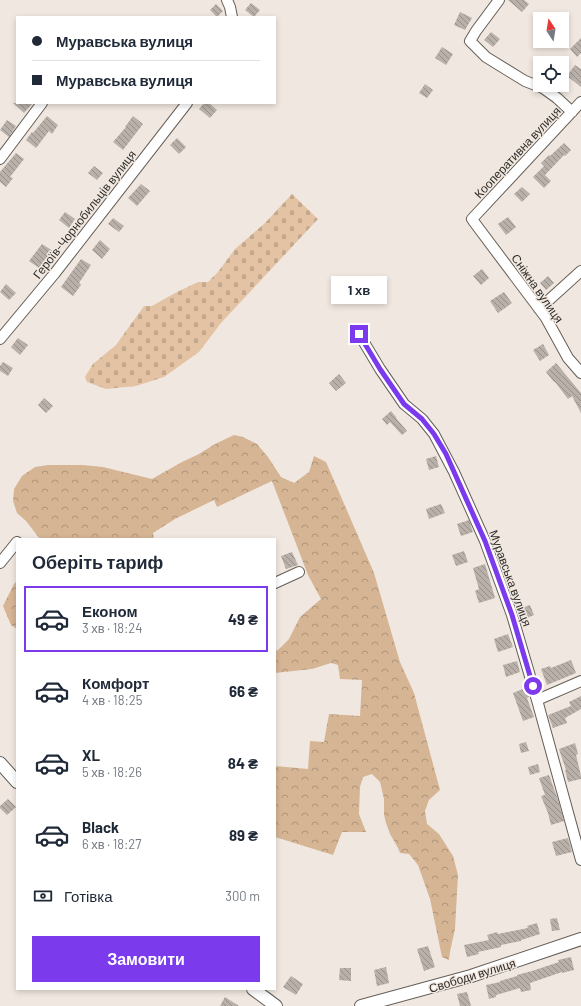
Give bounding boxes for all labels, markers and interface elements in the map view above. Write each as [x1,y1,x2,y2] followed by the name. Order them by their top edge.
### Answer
[533,12,569,48] north arrow
[533,12,569,92] map controls
[56,32,193,50] text: Муравська вулиця
[533,56,569,92] button: locate
[56,71,193,89] text: Муравська вулиця
[471,103,564,201] street label: Кооперативна вулиця
[30,147,139,282] street label: Героїв-Чорнобильців вулиця
[508,251,567,326] street label: Сніжна вулиця
[331,276,387,304] callout: 1 хв
[348,282,370,298] text: 1 хв
[350,325,368,343] route end
[486,528,535,628] street label: Муравська вулиця
[32,551,163,573] text: Оберіть тариф
[34,601,70,637] icon: car
[82,602,138,620] text: Економ
[228,610,258,628] text: 49 ₴
[82,620,143,636] text: 3 хв · 18:24
[34,673,70,709] icon: car
[82,674,149,692] text: Комфорт
[524,677,542,695] route start
[229,682,258,700] text: 66 ₴
[82,692,142,708] text: 4 хв · 18:25
[34,745,70,781] icon: car
[82,746,100,764] text: XL
[228,754,258,772] text: 84 ₴
[82,764,142,780] text: 5 хв · 18:26
[34,817,70,853] icon: car
[82,818,119,836] text: Black
[229,826,258,844] text: 89 ₴
[82,836,141,852] text: 6 хв · 18:27
[32,885,54,907] icon: cash
[64,887,113,905] text: Готівка
[225,888,260,904] text: 300 m
[32,936,260,982] button: Замовити
[427,955,517,996] street label: Свободи вулиця

